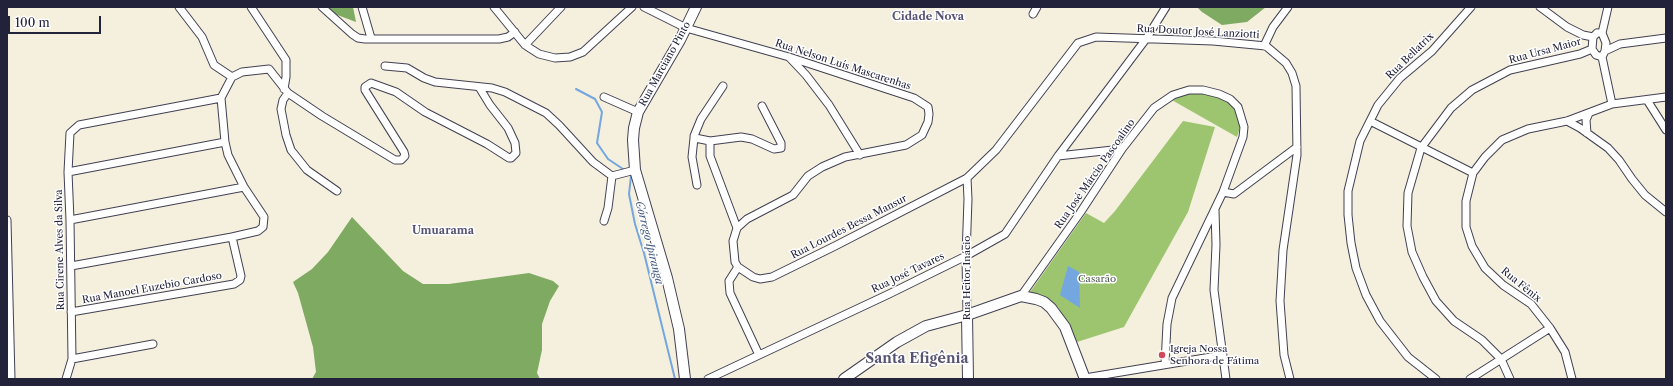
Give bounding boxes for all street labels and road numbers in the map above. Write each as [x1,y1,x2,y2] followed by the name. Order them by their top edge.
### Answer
[637,20,693,108] street label: Rua Marciano Pinto
[1136,23,1260,41] street label: Rua Doutor José Lanziotti
[1384,30,1436,82] street label: Rua Bellatrix
[1508,36,1582,66] street label: Rua Ursa Maior
[774,37,912,93] street label: Rua Nelson Luís Mascarenhas
[1052,117,1138,231] street label: Rua José Márcio Pascoalino
[53,190,67,310] street label: Rua Cirene Alves da Silva
[789,192,909,262] street label: Rua Lourdes Bessa Mansur
[961,236,973,320] street label: Rua Heitor Inácio
[870,250,946,296] street label: Rua José Tavares
[1498,265,1544,305] street label: Rua Fênix
[81,270,223,306] street label: Rua Manoel Euzebio Cardoso

